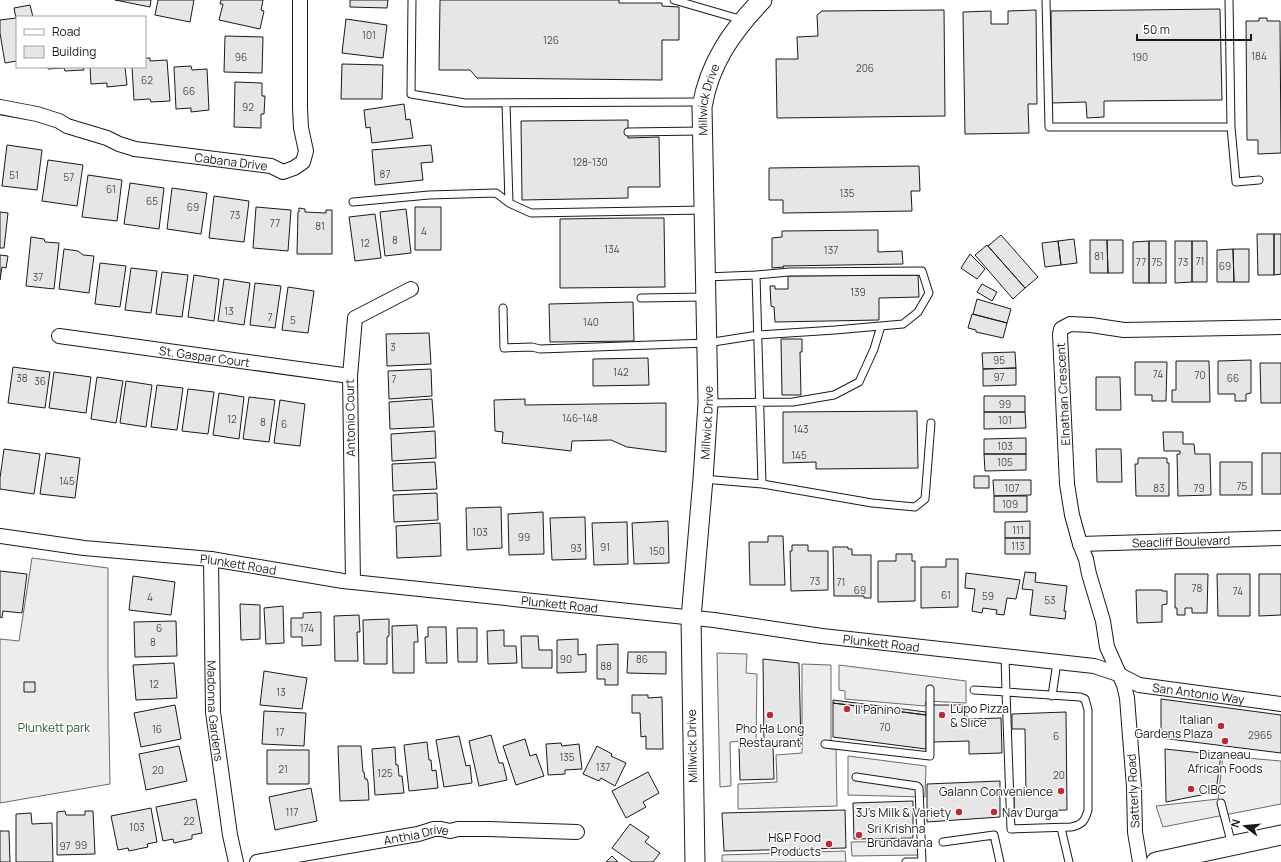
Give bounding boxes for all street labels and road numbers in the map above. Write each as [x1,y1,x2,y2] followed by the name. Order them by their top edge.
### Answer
[693,61,723,136] street label: Millwick Drive
[194,148,269,174] street label: Cabana Drive
[158,341,251,371] street label: St. Gaspar Court
[1052,342,1074,446] street label: Elnathan Crescent
[341,379,359,457] street label: Antonio Court
[696,386,717,460] street label: Millwick Drive
[1132,531,1230,551] street label: Seacliff Boulevard
[199,550,278,578] street label: Plunkett Road
[520,591,599,616] street label: Plunkett Road
[842,630,920,655] street label: Plunkett Road
[204,660,228,762] street label: Madonna Gardens
[1151,678,1246,708] street label: San Antonio Way
[683,709,701,783] street label: Millwick Drive
[1123,753,1143,829] street label: Satterly Road
[382,821,451,848] street label: Anthia Drive

